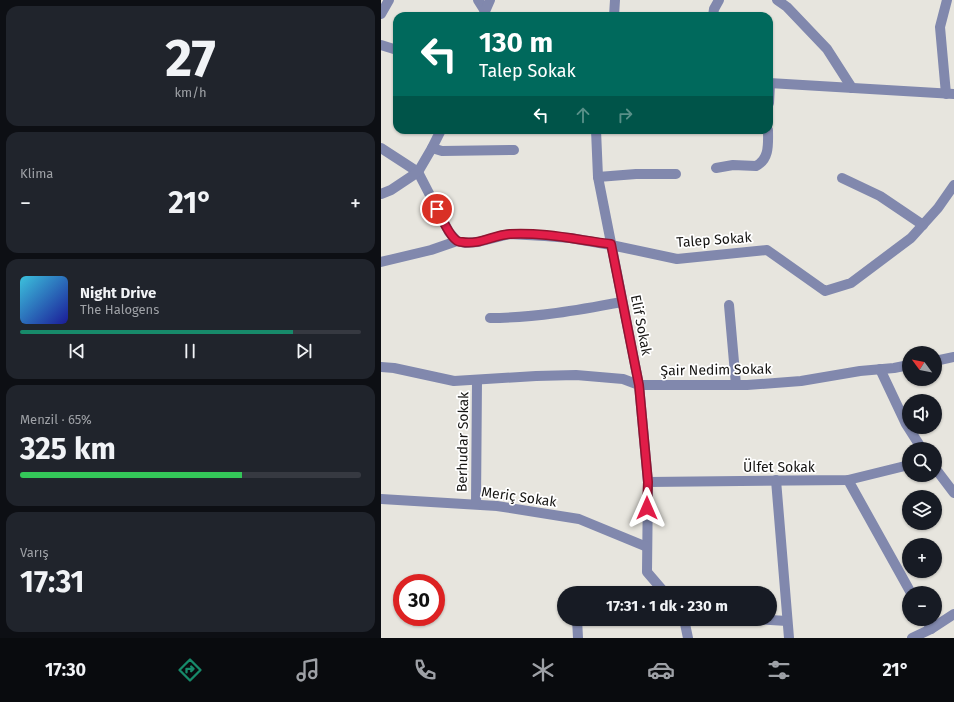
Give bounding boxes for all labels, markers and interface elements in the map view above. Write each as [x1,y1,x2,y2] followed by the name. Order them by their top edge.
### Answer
[479,26,553,59] text: 130 m
[165,27,216,90] text: 27
[413,28,465,80] icon: left
[479,60,576,82] text: Talep Sokak
[174,85,207,100] text: km/h
[530,104,552,126] icon: left
[572,104,594,126] icon: ahead
[614,104,636,126] icon: right
[20,166,53,181] text: Klima
[168,185,213,221] text: 21°
[20,190,31,217] text: −
[350,190,361,217] text: +
[420,192,454,226] pin
[426,198,448,220] icon: arrive
[676,229,753,251] street label: Talep Sokak
[80,284,156,302] text: Night Drive
[627,293,655,358] street label: Elif Sokak
[80,302,159,317] text: The Halogens
[66,340,88,362] icon: previous
[179,340,201,362] icon: pause
[293,340,315,362] icon: next
[902,346,942,386] north arrow
[902,346,942,626] map controls
[660,361,773,379] street label: Şair Nedim Sokak
[454,391,472,492] street label: Berhudar Sokak
[902,394,942,434] button: sound
[20,412,92,427] text: Menzil · 65%
[20,431,116,467] text: 325 km
[902,442,942,482] button: search
[743,458,816,476] street label: Ülfet Sokak
[480,483,559,511] street label: Meriç Sokak
[626,487,668,529] position arrow
[902,490,942,530] button: layers
[902,538,942,578] button: +
[20,545,49,560] text: Varış
[20,564,85,600] text: 17:31
[393,574,445,626] speed limit sign: 30
[902,586,942,626] button: −
[606,597,728,615] text: 17:31 · 1 dk · 230 m
[176,656,204,684] icon: directions
[294,656,322,684] icon: music
[411,656,439,684] icon: phone
[529,656,557,684] icon: climate
[647,656,675,684] icon: car
[765,656,793,684] icon: filters
[45,659,86,681] text: 17:30
[882,659,909,681] text: 21°

